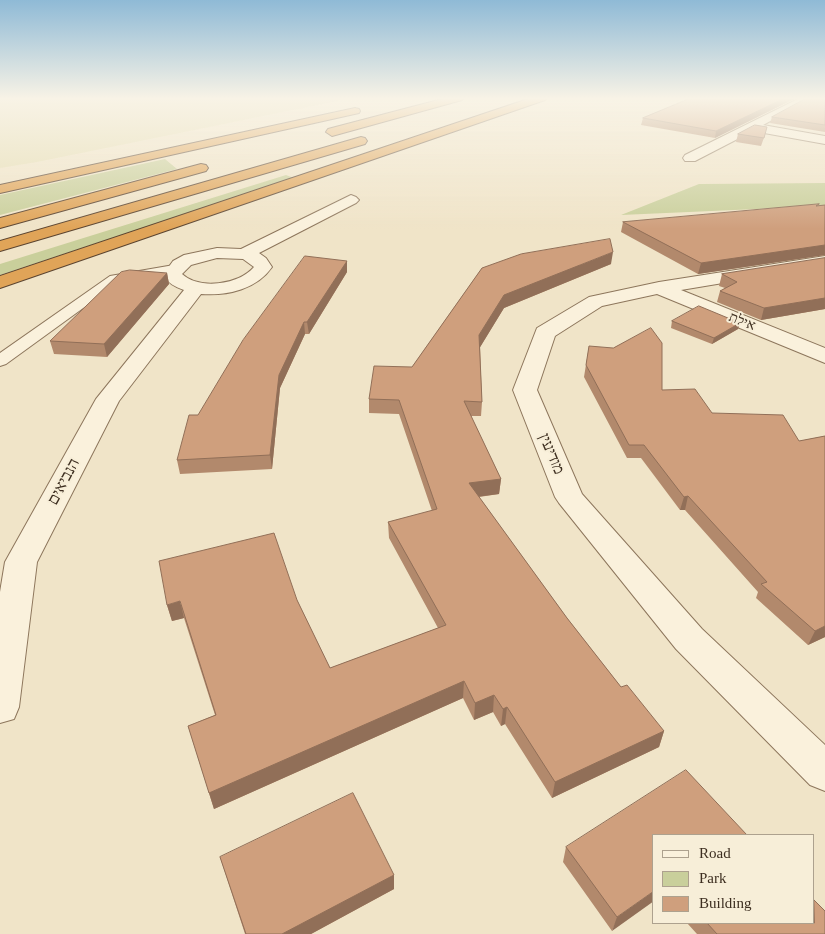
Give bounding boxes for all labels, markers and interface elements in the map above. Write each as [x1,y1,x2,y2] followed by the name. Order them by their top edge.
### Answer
[726,309,758,335] street label: אילת
[534,431,568,477] street label: מודיעין
[44,455,84,509] street label: הנביאים
[652,834,815,924] legend
[699,845,731,861] text: Road
[699,870,727,886] text: Park
[699,895,752,911] text: Building

